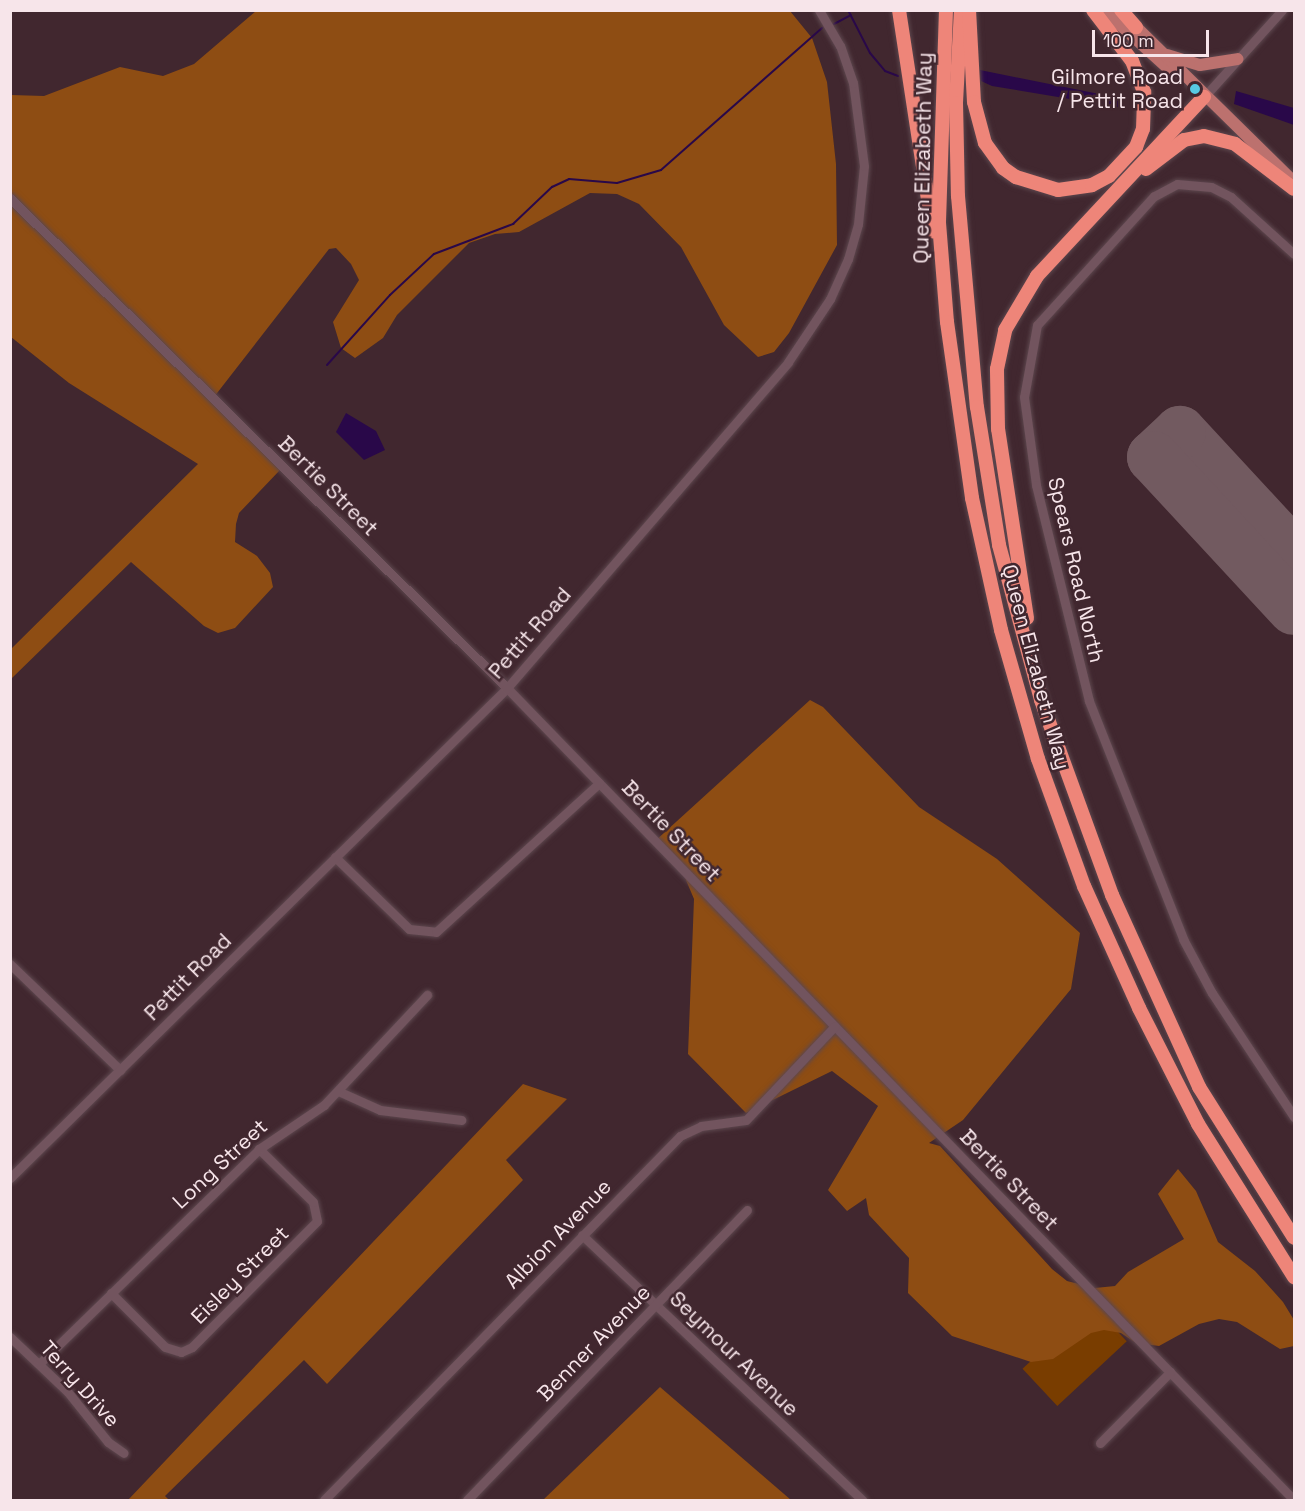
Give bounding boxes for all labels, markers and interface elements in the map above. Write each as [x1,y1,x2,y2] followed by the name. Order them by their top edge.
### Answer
[1095,18,1212,56] scale bar
[1103,29,1154,52] text: 100 m
[909,52,937,264] street label: Queen Elizabeth Way
[1051,64,1183,114] place label: Gilmore Road / Pettit Road
[1188,82,1202,96] marker: Gilmore Road / Pettit Road
[273,431,383,541] street label: Bertie Street
[1042,475,1110,665] street label: Spears Road North
[996,562,1076,772] street label: Queen Elizabeth Way
[483,582,577,684] street label: Pettit Road
[616,775,726,887] street label: Bertie Street
[139,928,237,1026] street label: Pettit Road
[167,1114,273,1214] street label: Long Street
[954,1124,1064,1236] street label: Bertie Street
[499,1174,617,1294] street label: Albion Avenue
[186,1221,294,1329] street label: Eisley Street
[532,1280,656,1406] street label: Benner Avenue
[664,1286,804,1422] street label: Seymour Avenue
[35,1336,125,1432] street label: Terry Drive

